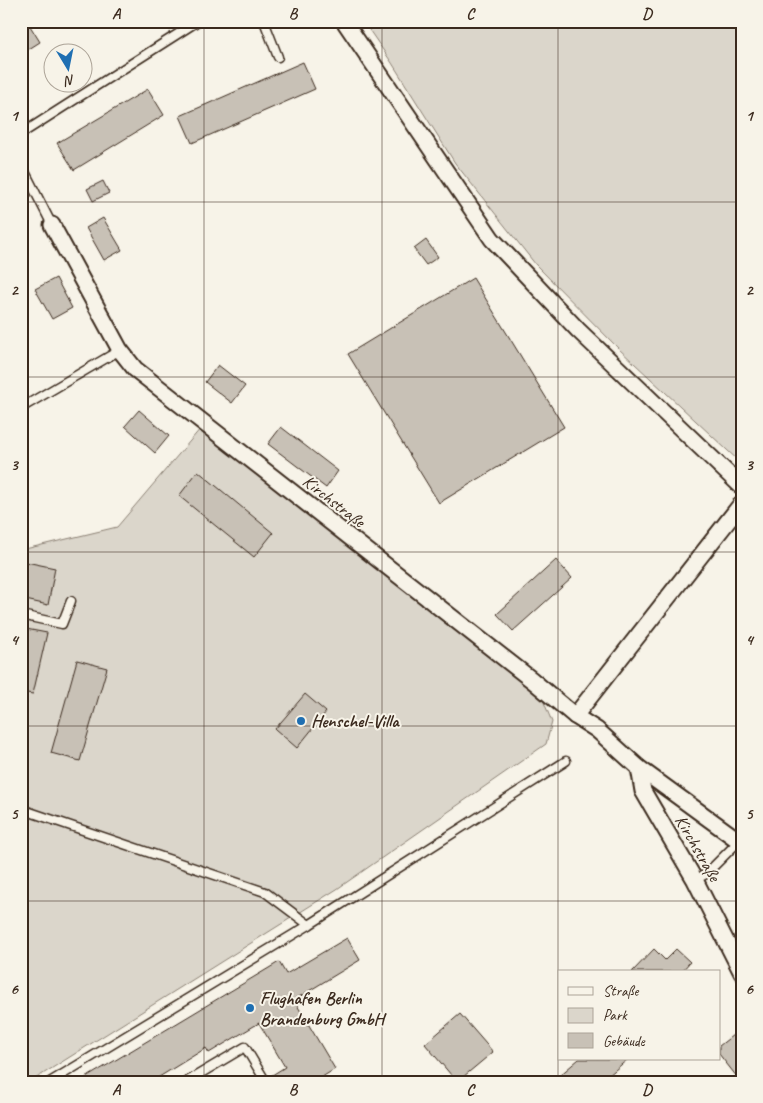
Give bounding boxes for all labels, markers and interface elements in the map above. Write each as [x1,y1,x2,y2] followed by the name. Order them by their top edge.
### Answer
[112,4,122,24] text: A
[289,4,299,24] text: B
[466,4,476,24] text: C
[642,4,653,24] text: D
[42,42,92,92] north arrow
[62,71,76,90] text: N
[10,106,19,126] text: 1
[745,106,754,126] text: 1
[10,280,19,300] text: 2
[745,280,754,300] text: 2
[10,455,19,475] text: 3
[745,455,754,475] text: 3
[298,470,370,533] street label: Kirchstraße
[10,630,19,650] text: 4
[745,630,754,650] text: 4
[311,710,400,732] place label: Henschel-Villa
[295,715,307,727] marker: Henschel-Villa
[11,804,20,824] text: 5
[746,804,755,824] text: 5
[670,811,726,886] street label: Kirchstraße
[558,970,720,1060] legend
[10,979,19,999] text: 6
[745,979,754,999] text: 6
[603,982,639,1001] text: Straße
[260,987,388,1030] place label: Flughafen Berlin Brandenburg GmbH
[244,1002,256,1014] marker: Flughafen Berlin Brandenburg GmbH
[603,1006,628,1025] text: Park
[603,1032,646,1051] text: Gebäude
[112,1080,122,1100] text: A
[289,1080,299,1100] text: B
[466,1080,476,1100] text: C
[642,1080,653,1100] text: D

